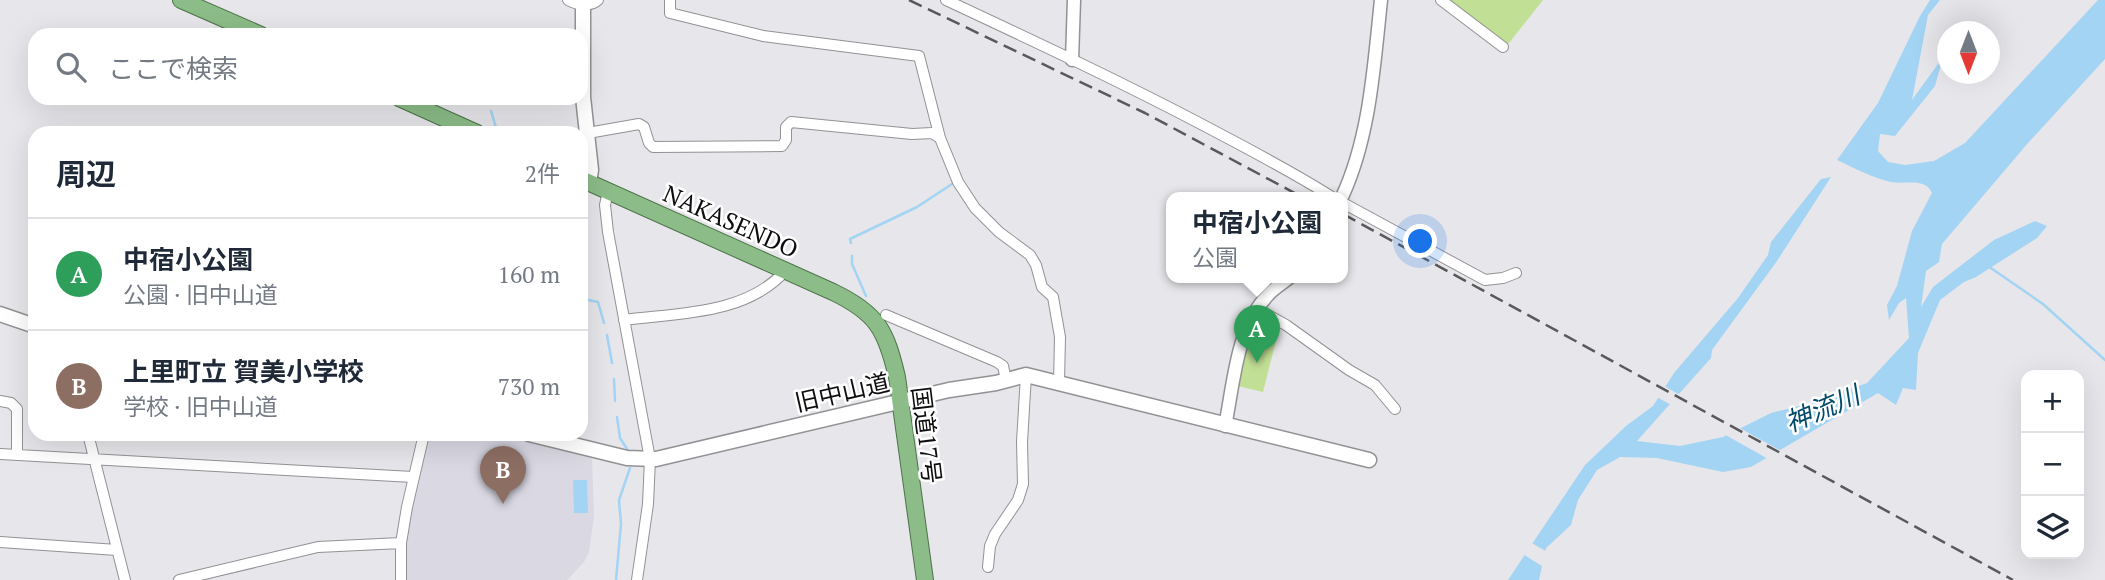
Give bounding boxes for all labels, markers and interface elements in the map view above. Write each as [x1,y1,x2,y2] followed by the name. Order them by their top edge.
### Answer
[1937,21,2000,84] north arrow
[28,28,588,105] search box
[52,48,90,86] icon: search
[108,51,238,85] text: ここで検索
[56,154,116,194] text: 周辺
[525,158,560,189] text: 2件
[659,177,803,265] street label: NAKASENDO
[1166,192,1348,283] popup
[1192,205,1322,239] text: 中宿小公園
[1403,224,1437,258] your location
[123,242,253,276] text: 中宿小公園
[1192,242,1238,273] text: 公園
[71,259,87,290] text: A
[498,259,560,290] text: 160 m
[123,279,278,310] text: 公園 · 旧中山道
[1234,305,1280,363] pin: A
[123,354,364,388] text: 上里町立 賀美小学校
[792,366,892,418] street label: 旧中山道
[2021,370,2084,559] map controls
[2021,370,2084,433] button: +
[72,371,86,402] text: B
[498,371,560,402] text: 730 m
[1779,376,1867,439] water label: 神流川
[905,385,949,485] street label: 国道17号
[123,391,278,422] text: 学校 · 旧中山道
[2021,433,2084,496] button: −
[480,446,526,504] pin: B
[2021,496,2084,559] button: layers

